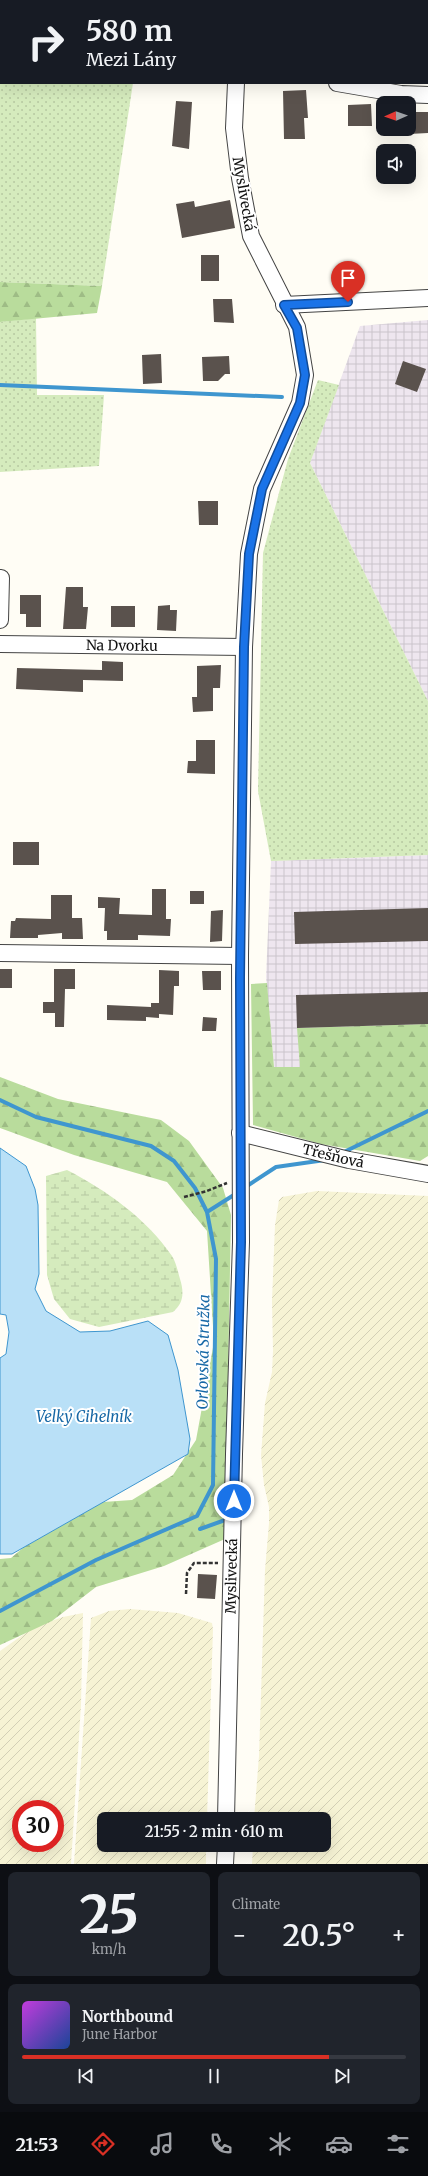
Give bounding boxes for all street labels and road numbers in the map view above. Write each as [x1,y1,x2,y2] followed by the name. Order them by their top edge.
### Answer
[229,155,259,233] street label: Myslivecká
[86,636,158,655] street label: Na Dvorku
[301,1140,366,1172] street label: Třešňová
[222,1538,241,1614] street label: Myslivecká

